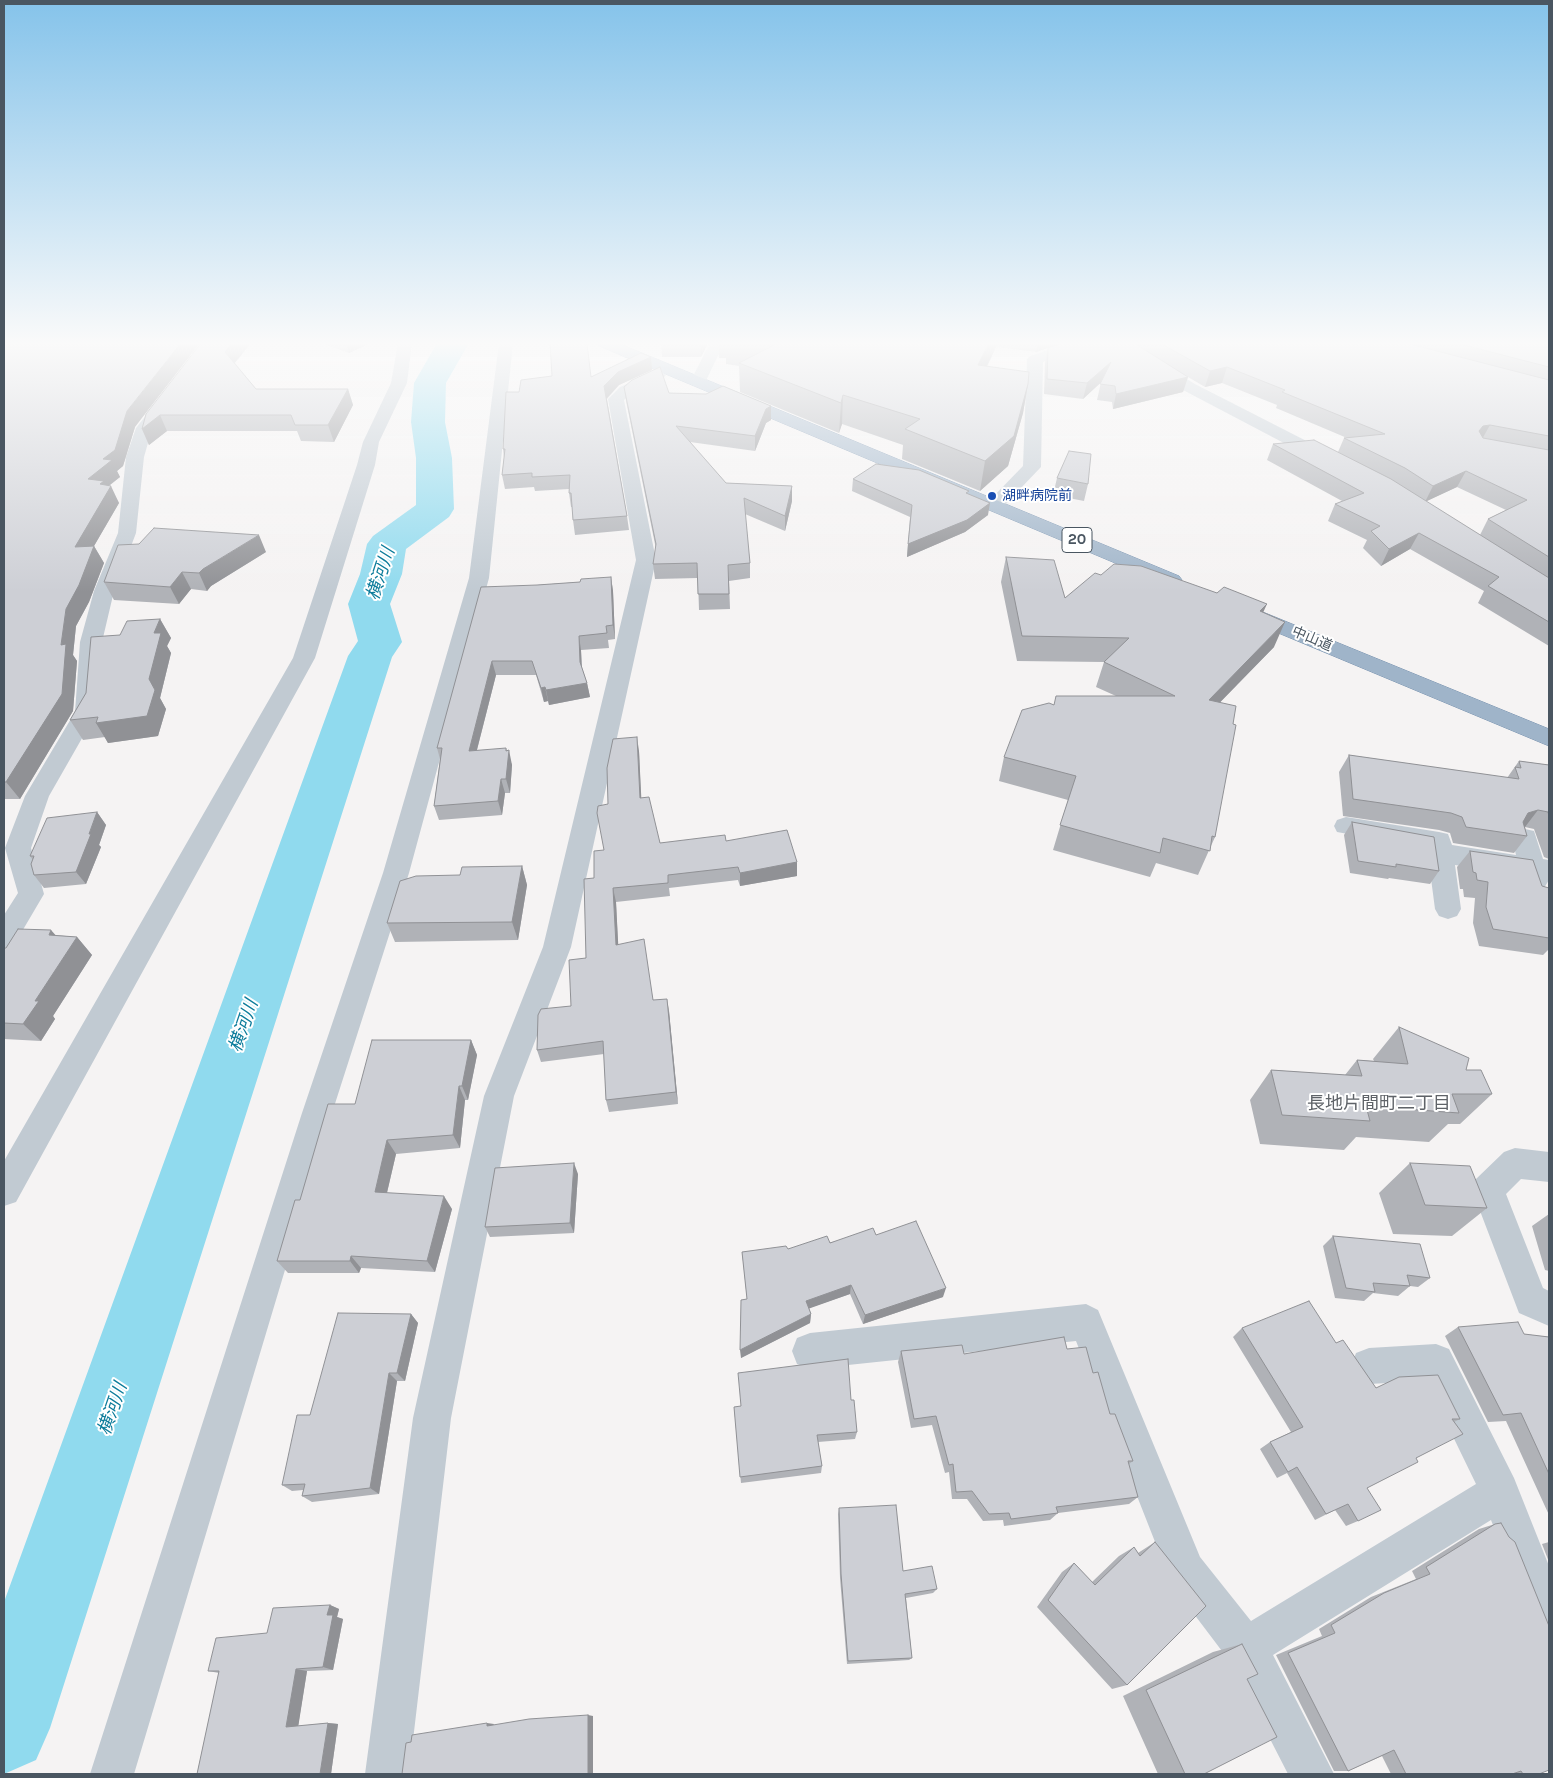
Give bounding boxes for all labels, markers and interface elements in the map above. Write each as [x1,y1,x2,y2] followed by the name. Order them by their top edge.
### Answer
[1002,488,1072,504] place label: 湖畔病院前
[986,490,998,502] marker: 湖畔病院前
[1062,528,1092,552] road number: 20
[362,545,400,603] water label: 横河川
[1289,623,1335,655] street label: 中山道
[225,997,263,1055] water label: 横河川
[1307,1093,1451,1115] district label: 長地片間町二丁目
[94,1380,132,1438] water label: 横河川

